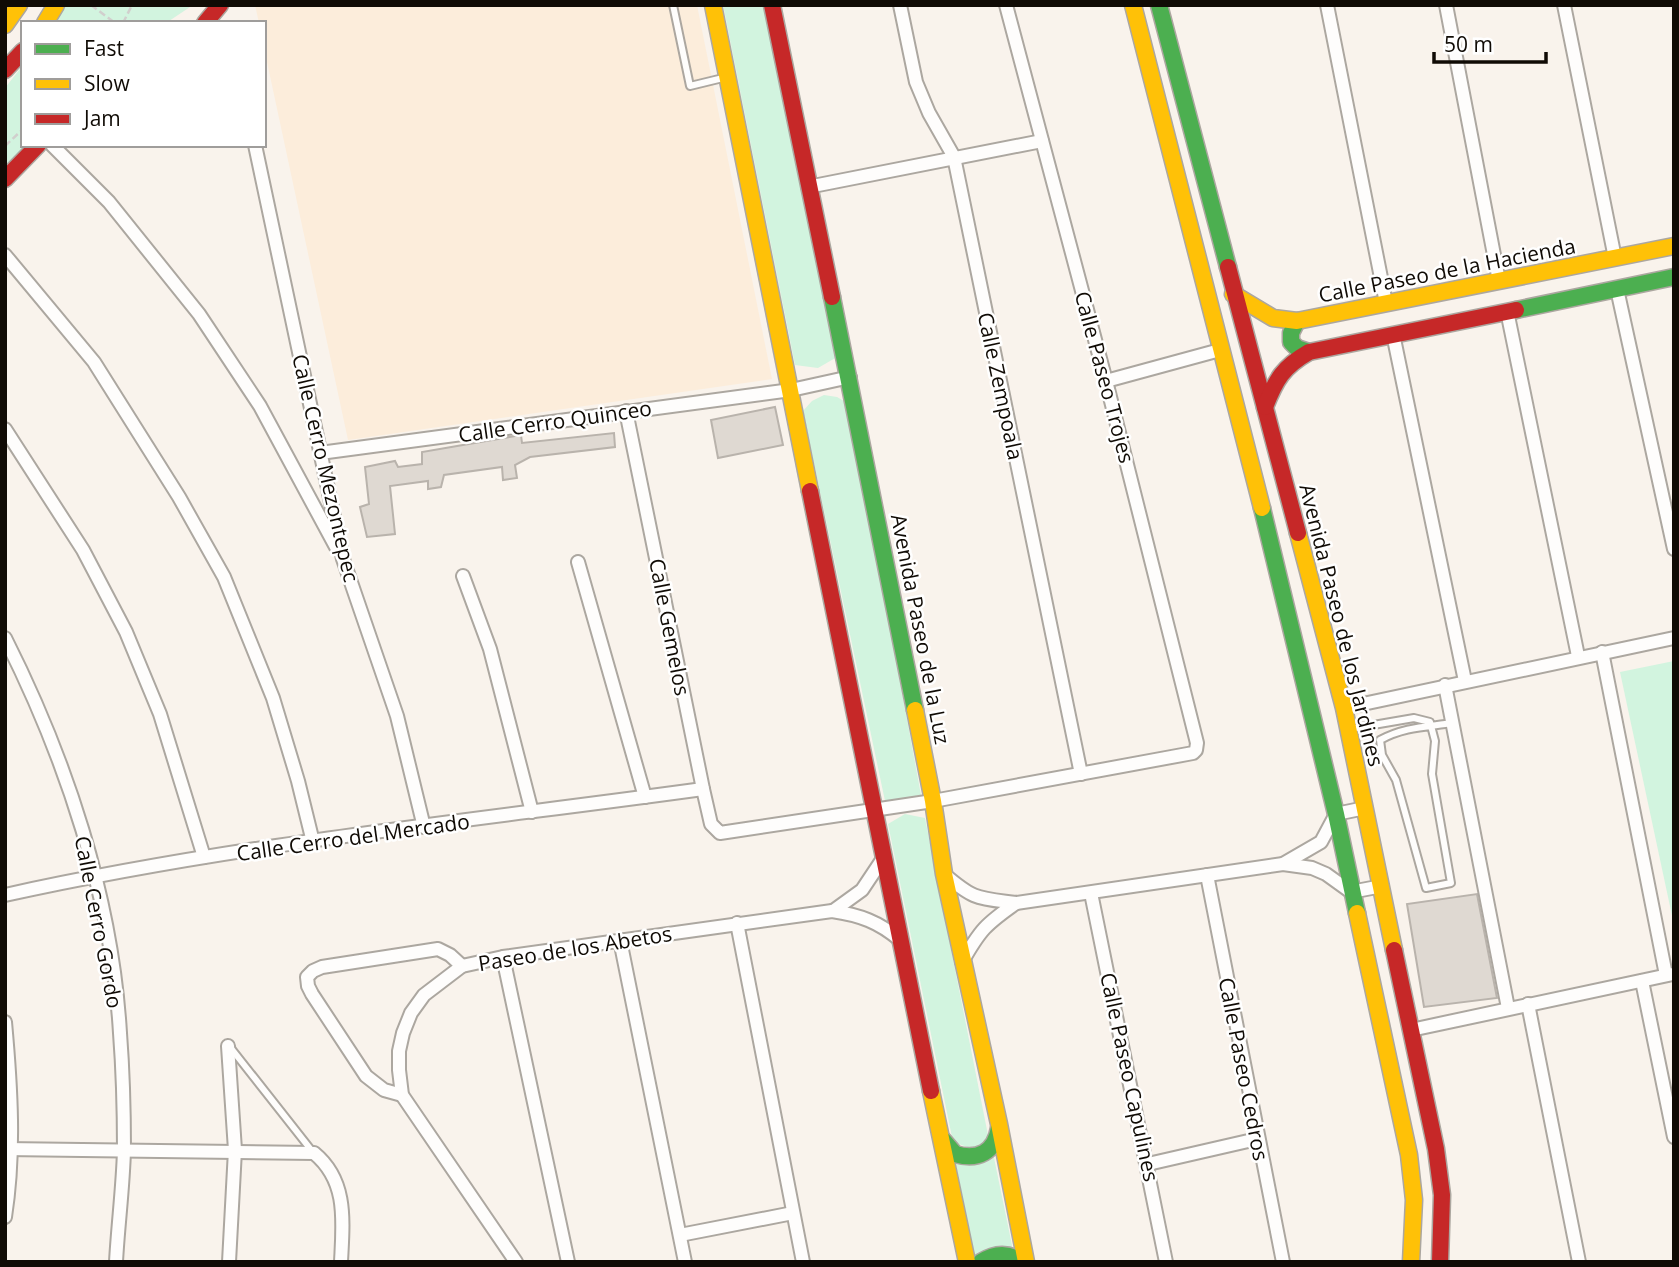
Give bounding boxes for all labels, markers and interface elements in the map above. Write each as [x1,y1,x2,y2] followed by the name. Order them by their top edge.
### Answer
[21,21,266,147] legend
[1434,21,1546,65] scale bar
[1444,30,1493,58] text: 50 m
[84,34,124,62] text: Fast
[84,69,130,97] text: Slow
[82,104,121,132] text: Jam
[1316,231,1578,309] street label: Calle Paseo de la Hacienda
[1069,288,1141,466] street label: Calle Paseo Trojes
[972,310,1030,462] street label: Calle Zempoala
[286,351,366,585] street label: Calle Cerro Mezontepec
[457,394,653,448] street label: Calle Cerro Quinceo
[1293,481,1391,769] street label: Avenida Paseo de los Jardines
[885,511,957,747] street label: Avenida Paseo de la Luz
[643,556,697,698] street label: Calle Gemelos
[235,807,471,867] street label: Calle Cerro del Mercado
[69,833,129,1011] street label: Calle Cerro Gordo
[476,919,674,977] street label: Paseo de los Abetos
[1094,970,1166,1184] street label: Calle Paseo Capulines
[1213,975,1275,1163] street label: Calle Paseo Cedros

